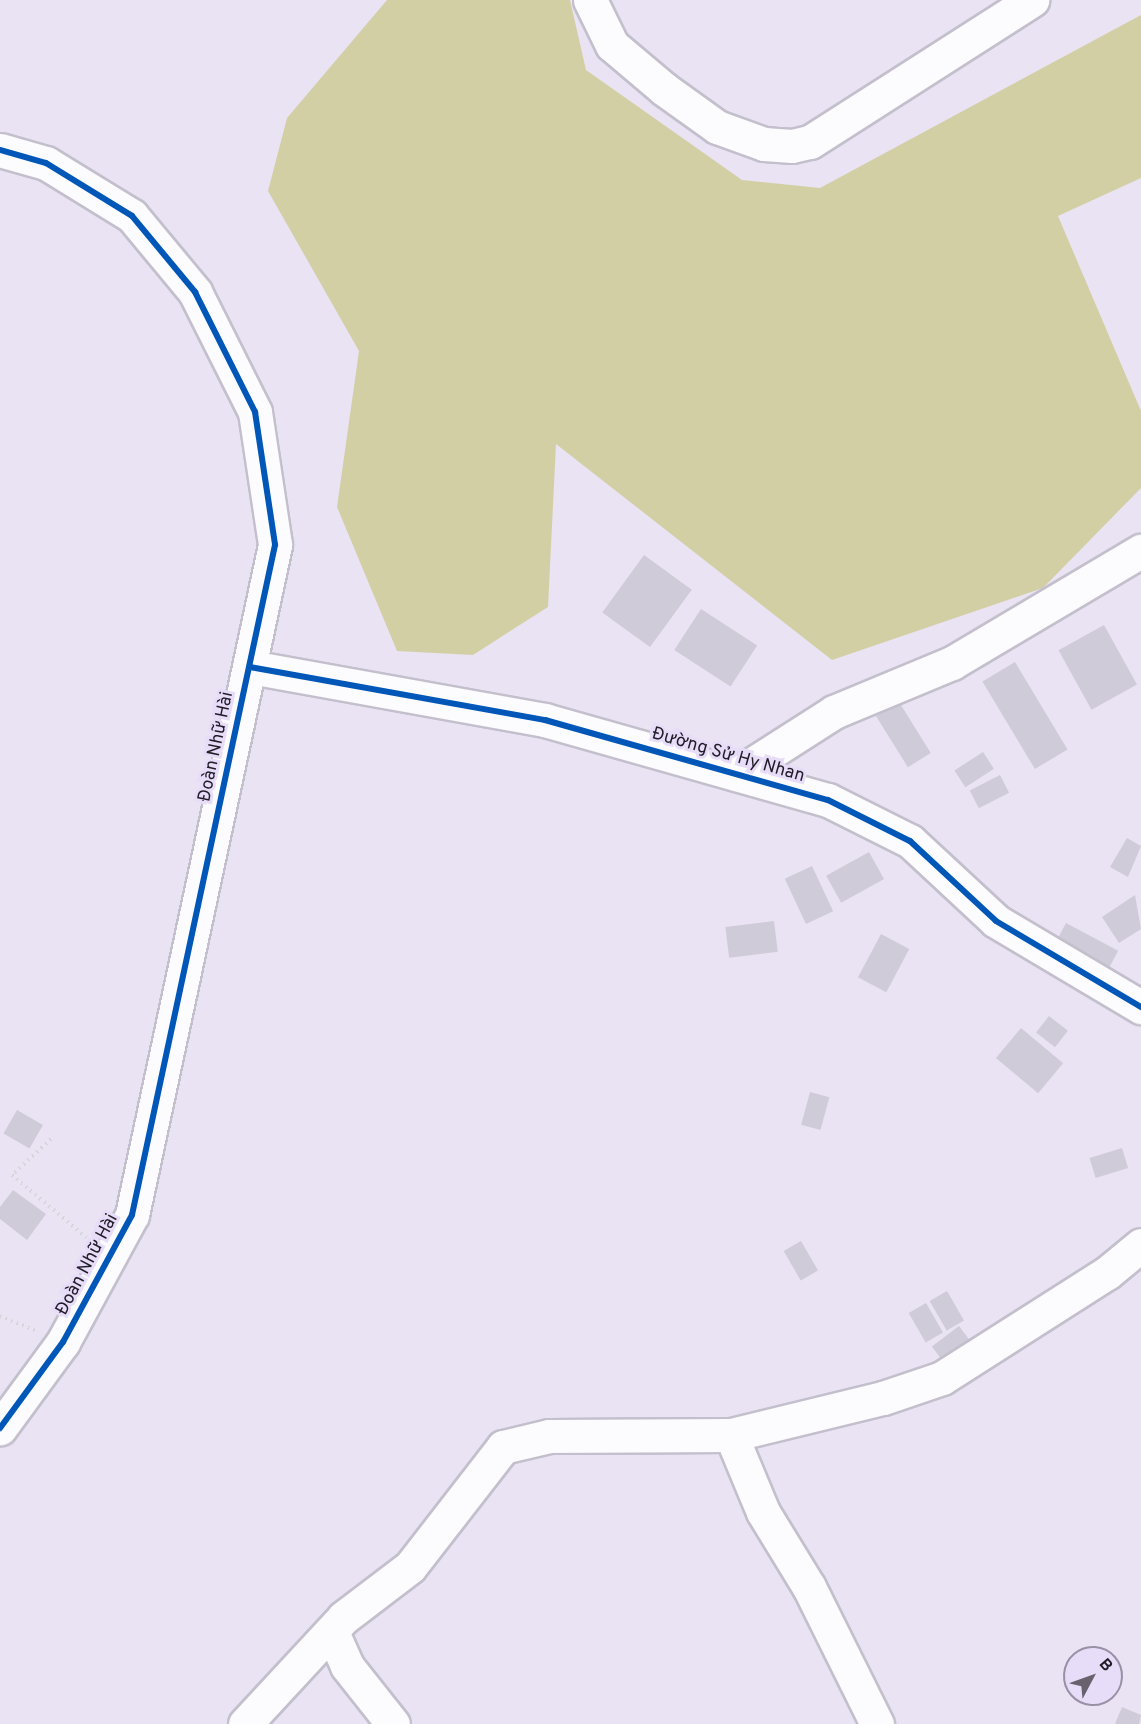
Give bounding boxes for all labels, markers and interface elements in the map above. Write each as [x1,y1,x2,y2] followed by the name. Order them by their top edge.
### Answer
[195,690,239,804] street label: Đoàn Nhữ Hài
[649,724,807,788] street label: Đường Sử Hy Nhan
[52,1211,124,1319] street label: Đoàn Nhữ Hài
[1063,1646,1123,1706] north arrow
[1094,1655,1116,1676] text: B

